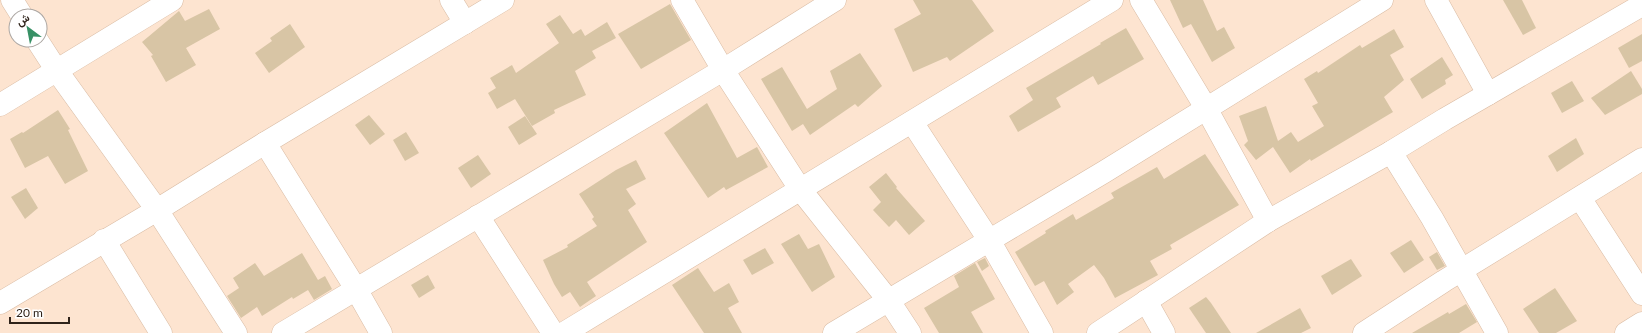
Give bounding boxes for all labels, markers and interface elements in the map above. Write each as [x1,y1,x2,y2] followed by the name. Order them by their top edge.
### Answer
[8,8,48,48] north arrow
[13,10,32,29] text: ش
[10,299,69,325] scale bar
[16,305,43,320] text: 20 m

